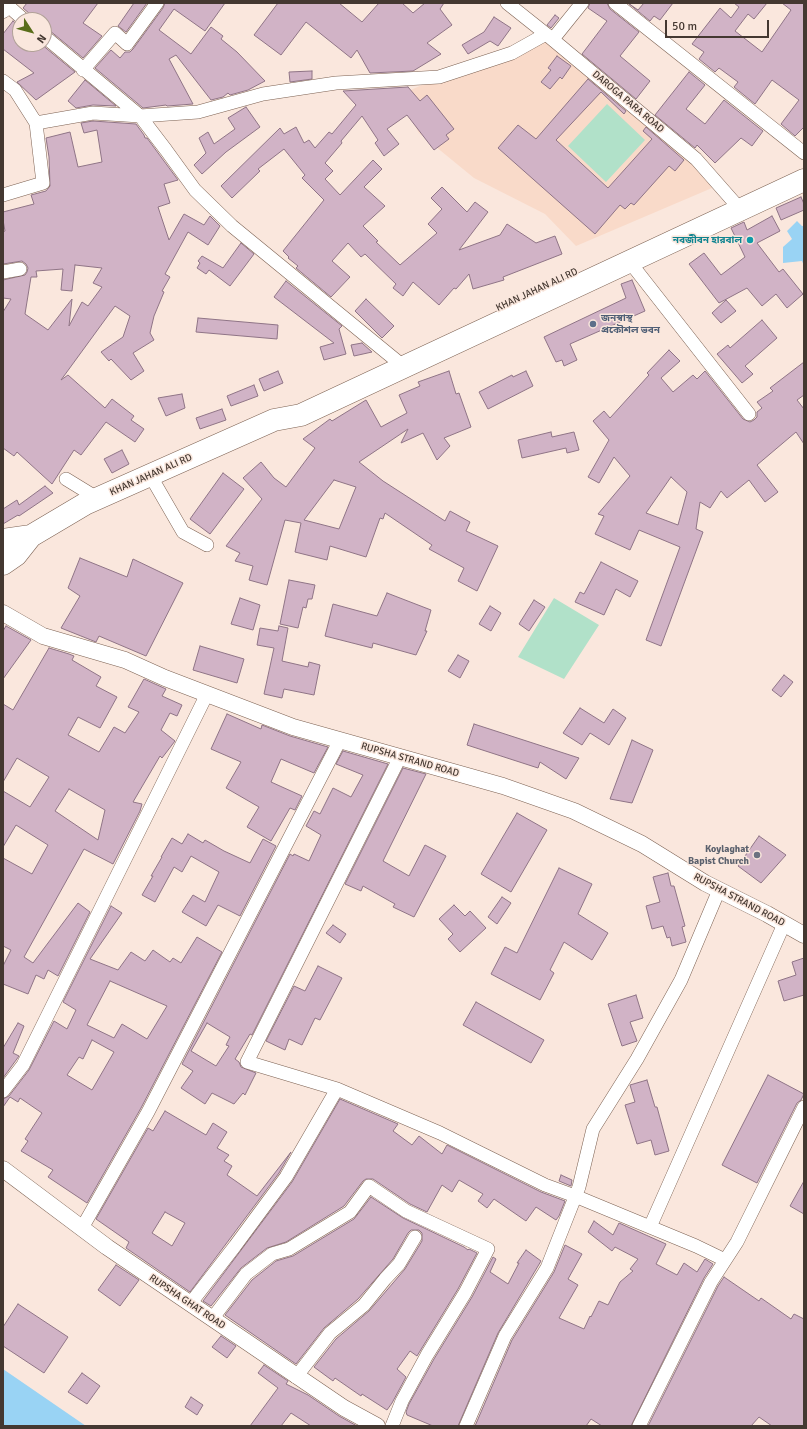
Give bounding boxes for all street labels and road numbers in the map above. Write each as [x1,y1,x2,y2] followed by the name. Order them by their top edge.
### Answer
[590,68,666,136] street label: DAROGA PARA ROAD
[494,266,580,314] street label: KHAN JAHAN ALI RD
[108,451,194,499] street label: KHAN JAHAN ALI RD
[360,740,460,780] street label: RUPSHA STRAND ROAD
[691,871,787,929] street label: RUPSHA STRAND ROAD
[147,1272,227,1332] street label: RUPSHA GHAT ROAD

